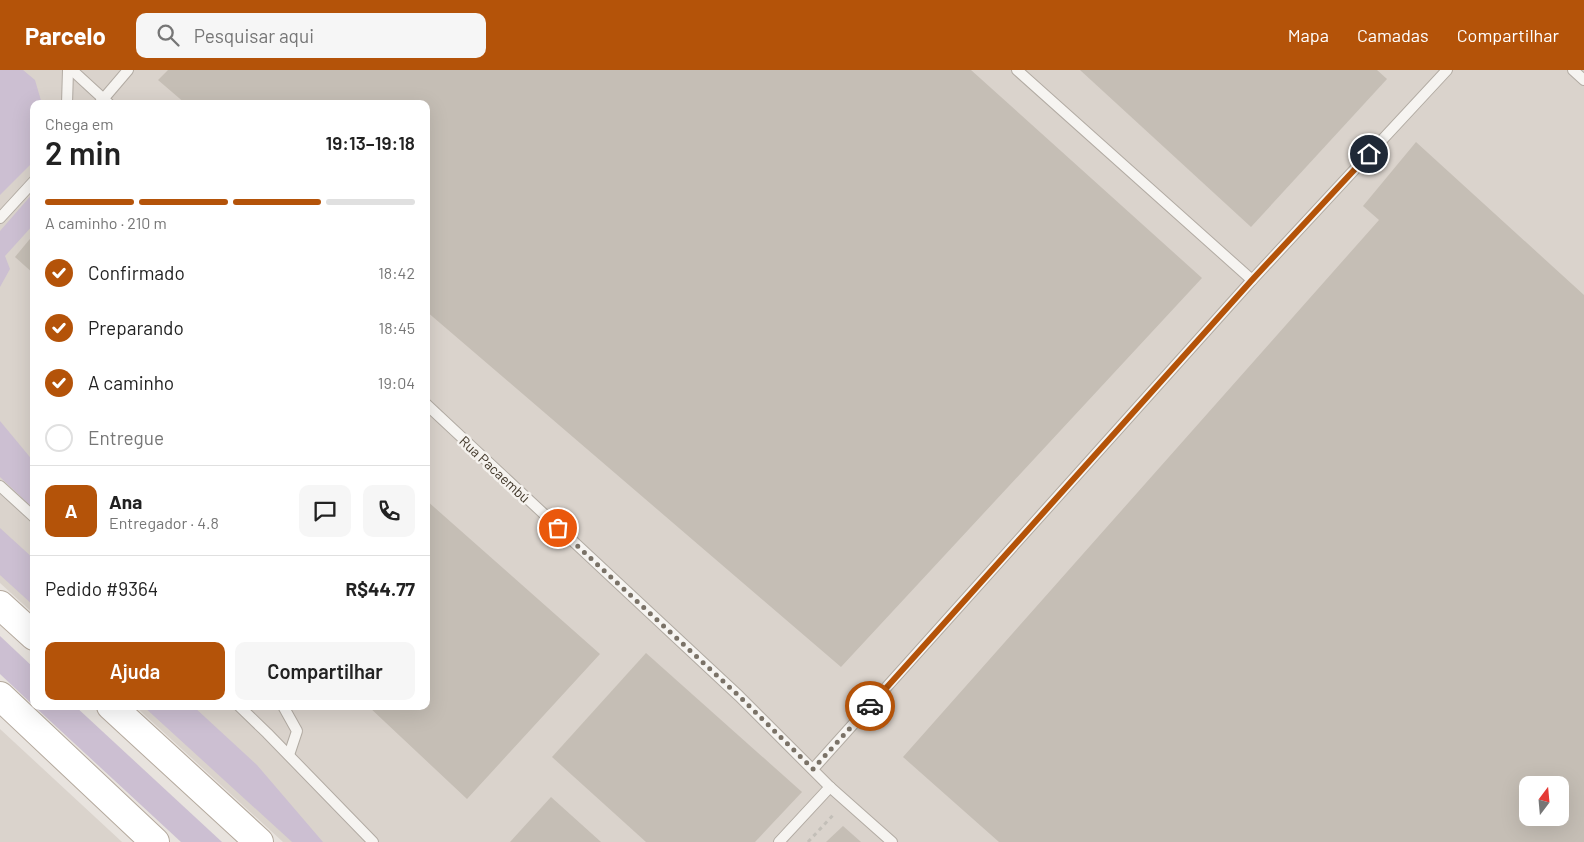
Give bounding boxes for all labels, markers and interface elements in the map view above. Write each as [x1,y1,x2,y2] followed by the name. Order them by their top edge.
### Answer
[136,13,486,58] search box
[25,21,106,50] text: Parcelo
[154,21,182,49] icon: search
[194,24,314,47] text: Pesquisar aqui
[1288,24,1329,46] text: Mapa
[1357,24,1429,46] text: Camadas
[1457,24,1559,46] text: Compartilhar
[45,114,113,133] text: Chega em
[326,131,415,154] text: 19:13–19:18
[45,133,121,171] text: 2 min
[1348,133,1390,175] pin
[1355,140,1383,168] icon: home
[45,213,167,232] text: A caminho · 210 m
[45,259,73,287] icon: check
[88,261,185,284] text: Confirmado
[378,263,415,282] text: 18:42
[45,314,73,342] icon: check
[88,316,184,339] text: Preparando
[379,318,415,337] text: 18:45
[45,369,73,397] icon: check
[88,371,174,394] text: A caminho
[378,373,415,392] text: 19:04
[88,426,164,449] text: Entregue
[456,432,534,506] street label: Rua Pacaembú
[299,485,351,537] button: chat
[363,485,415,537] button: phone
[109,490,142,513] text: Ana
[65,499,77,522] text: A
[537,507,579,549] pin
[109,513,219,532] text: Entregador · 4.8
[544,514,572,542] icon: bag
[45,577,158,600] text: Pedido #9364
[345,577,415,600] text: R$44.77
[45,642,225,700] button: Ajuda
[235,642,415,700] button: Compartilhar
[845,681,895,731] courier
[856,692,884,720] icon: car
[1519,776,1569,826] north arrow
[1519,776,1569,826] map controls

